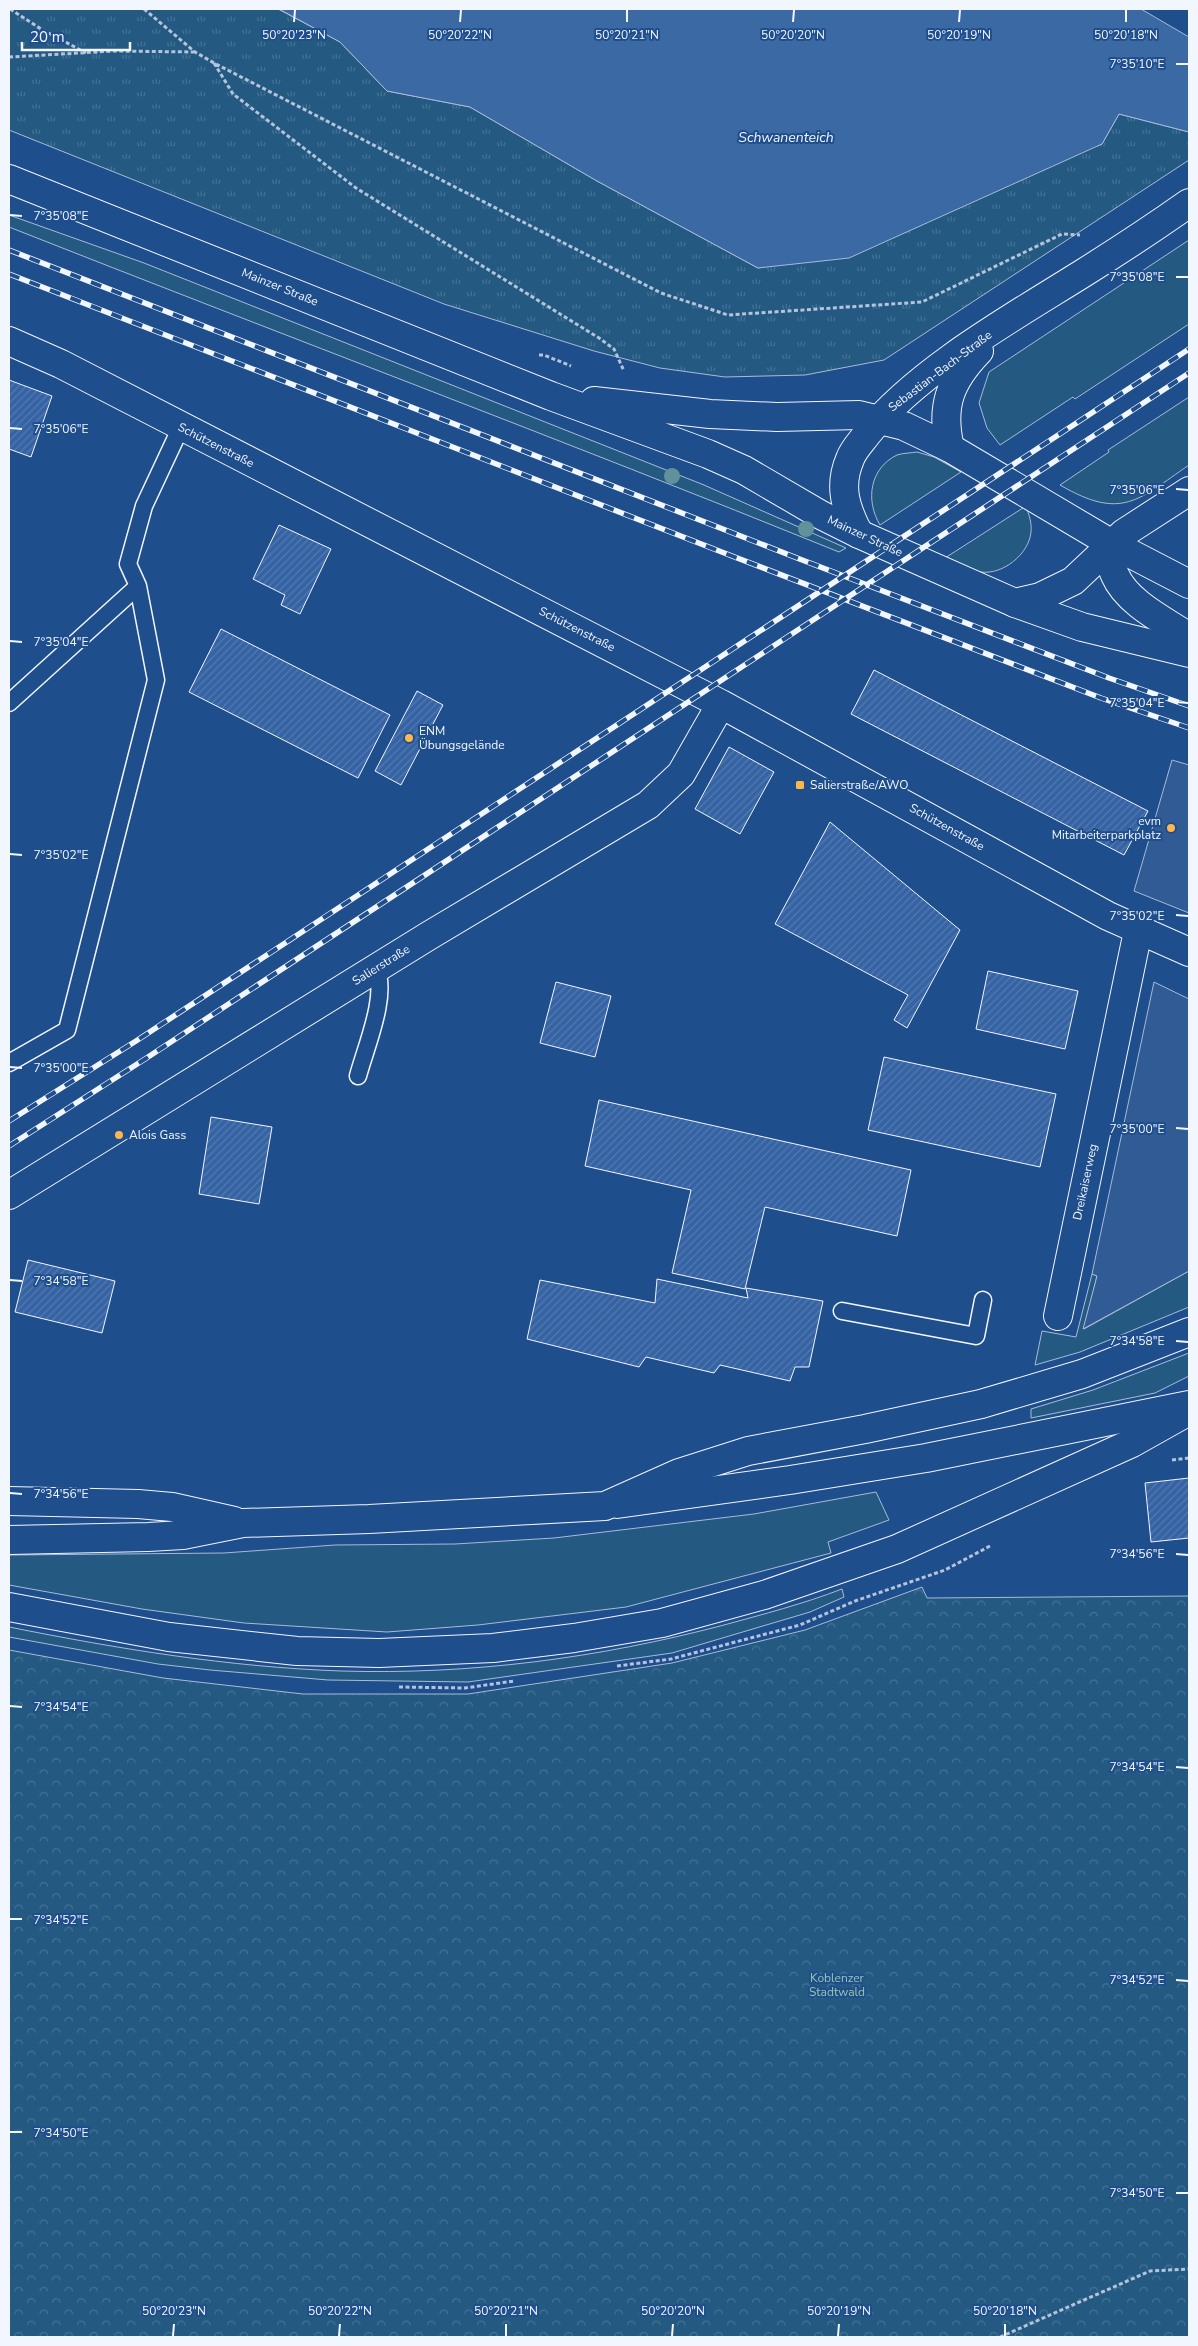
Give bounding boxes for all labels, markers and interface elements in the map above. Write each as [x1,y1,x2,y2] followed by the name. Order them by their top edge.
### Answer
[22,20,130,52] scale bar
[30,27,65,47] text: 20 m
[262,27,326,43] text: 50°20'23"N
[428,27,492,43] text: 50°20'22"N
[595,27,659,43] text: 50°20'21"N
[761,27,825,43] text: 50°20'20"N
[927,27,991,43] text: 50°20'19"N
[1094,27,1158,43] text: 50°20'18"N
[1110,56,1164,72] text: 7°35'10"E
[738,128,834,147] water label: Schwanenteich
[34,208,88,224] text: 7°35'08"E
[239,264,321,310] street label: Mainzer Straße
[1110,269,1164,285] text: 7°35'08"E
[885,327,995,415] street label: Sebastian-Bach-Straße
[175,419,257,471] street label: Schützenstraße
[34,421,88,437] text: 7°35'06"E
[1110,482,1164,498] text: 7°35'06"E
[825,512,905,560] street label: Mainzer Straße
[536,603,618,655] street label: Schützenstraße
[34,634,88,650] text: 7°35'04"E
[1110,695,1164,711] text: 7°35'04"E
[419,723,505,753] place label: ENM Übungsgelände
[403,732,415,744] marker: ENM Übungsgelände
[810,777,908,793] place label: Salierstraße/AWO
[794,779,806,791] marker: Salierstraße/AWO
[907,800,987,854] street label: Schützenstraße
[1052,813,1161,843] place label: evm Mitarbeiterparkplatz
[1165,822,1177,834] marker: evm Mitarbeiterparkplatz
[34,847,88,863] text: 7°35'02"E
[1110,908,1164,924] text: 7°35'02"E
[349,941,413,989] street label: Salierstraße
[34,1060,88,1076] text: 7°35'00"E
[1110,1121,1164,1137] text: 7°35'00"E
[129,1127,186,1143] place label: Alois Gass
[113,1129,125,1141] marker: Alois Gass
[1069,1142,1101,1222] street label: Dreikaiserweg
[34,1273,88,1289] text: 7°34'58"E
[1110,1333,1164,1349] text: 7°34'58"E
[34,1486,88,1502] text: 7°34'56"E
[1110,1546,1164,1562] text: 7°34'56"E
[34,1699,88,1715] text: 7°34'54"E
[1110,1759,1164,1775] text: 7°34'54"E
[34,1912,88,1928] text: 7°34'52"E
[809,1970,865,2000] park label: Koblenzer Stadtwald
[1110,1972,1164,1988] text: 7°34'52"E
[34,2125,88,2141] text: 7°34'50"E
[1110,2185,1164,2201] text: 7°34'50"E
[142,2303,206,2319] text: 50°20'23"N
[308,2303,372,2319] text: 50°20'22"N
[474,2303,538,2319] text: 50°20'21"N
[641,2303,705,2319] text: 50°20'20"N
[807,2303,871,2319] text: 50°20'19"N
[973,2303,1037,2319] text: 50°20'18"N

